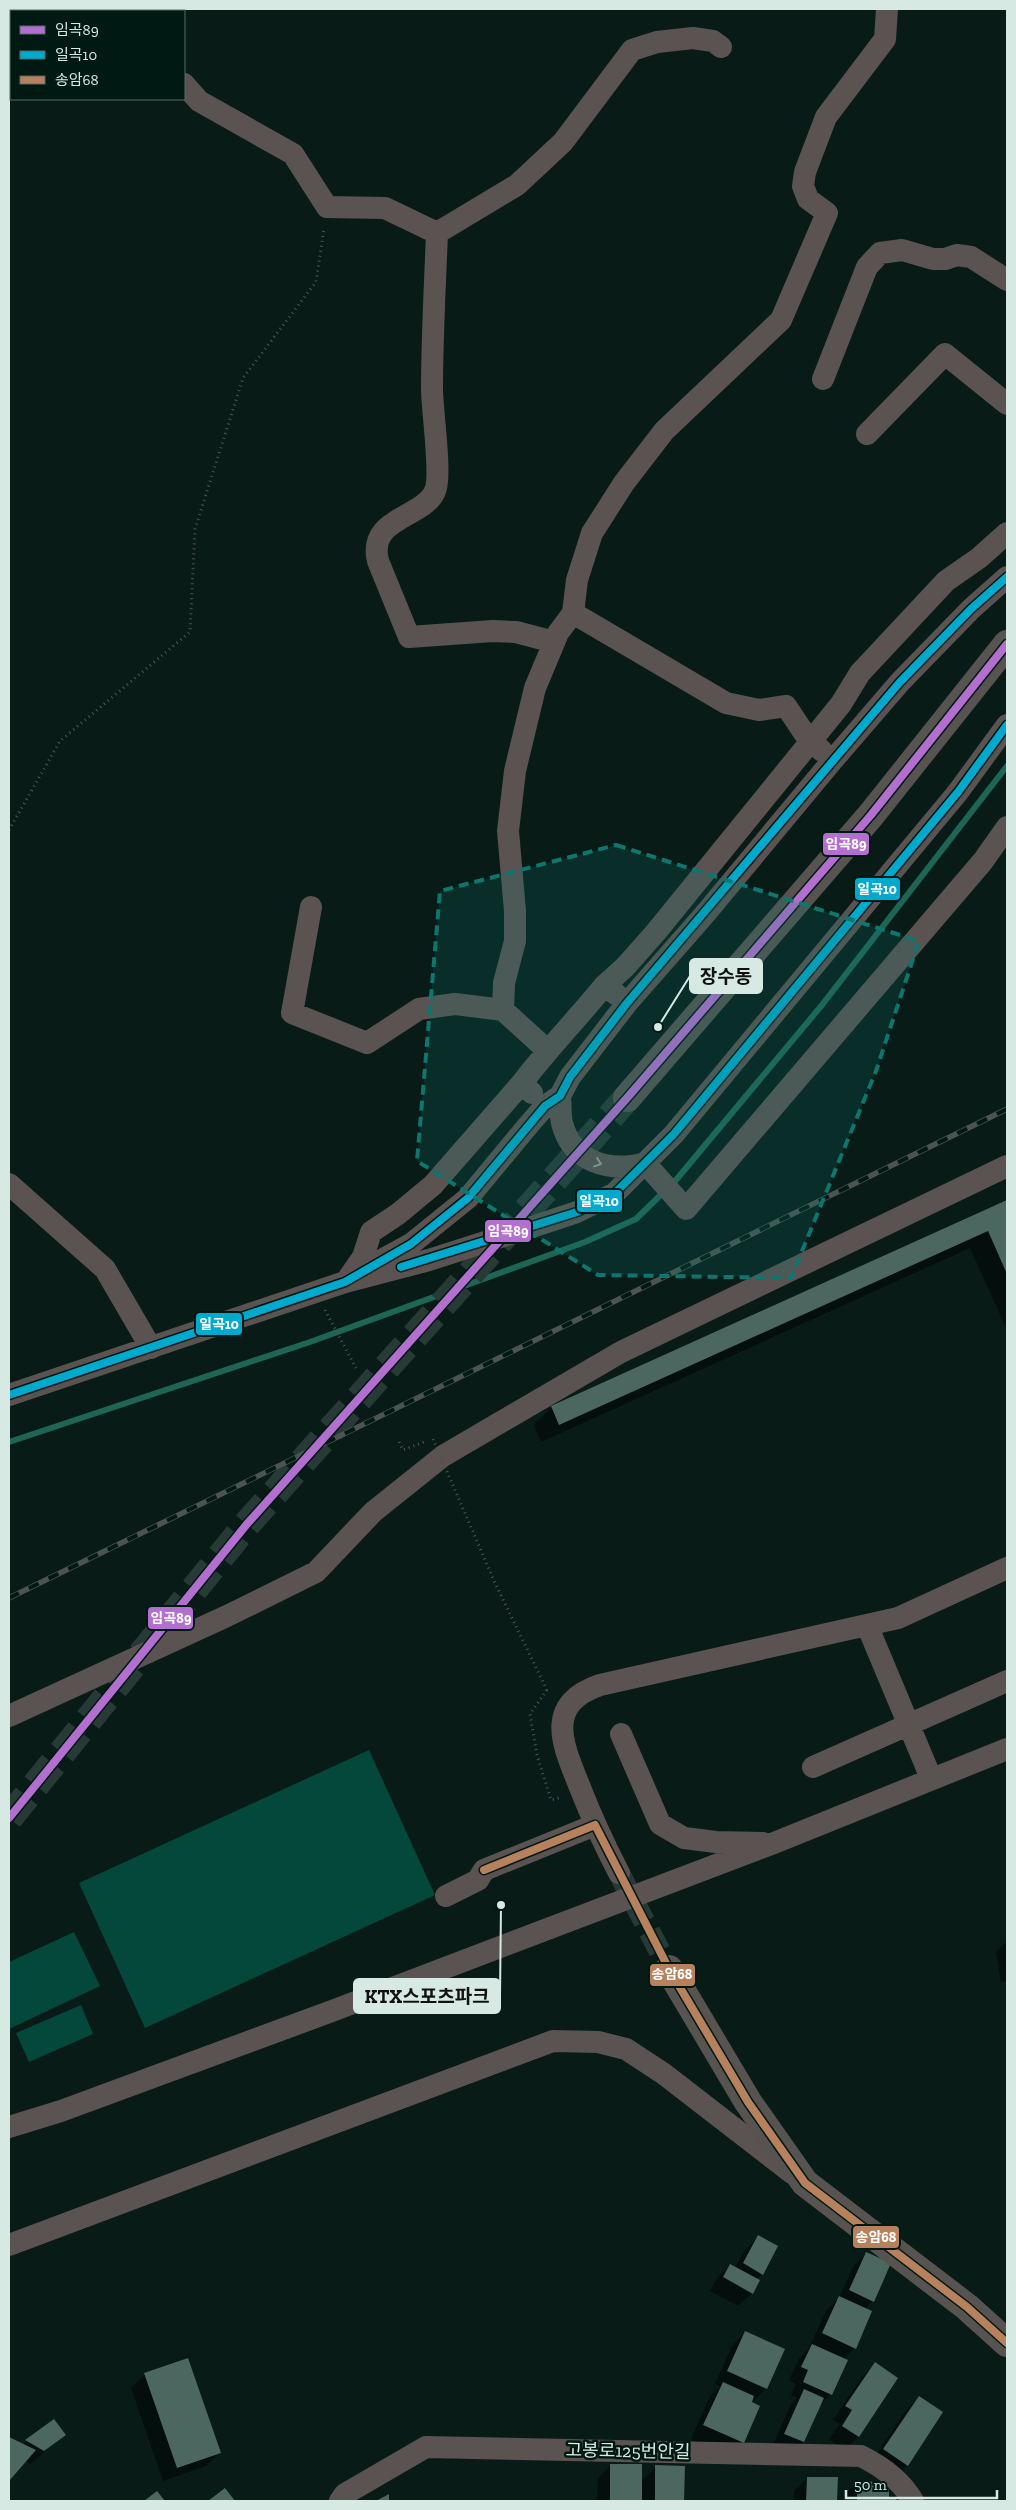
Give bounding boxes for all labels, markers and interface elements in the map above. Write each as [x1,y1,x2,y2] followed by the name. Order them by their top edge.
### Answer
[10,10,185,100] legend
[55,21,99,39] text: 임곡89
[55,46,97,64] text: 일곡10
[55,71,99,89] text: 송암68
[822,832,870,856] line badge: 임곡89
[826,836,867,853] text: 임곡89
[854,877,901,901] line badge: 일곡10
[857,881,897,898] text: 일곡10
[690,959,762,993] callout: 장수동
[700,965,752,988] text: 장수동
[593,1157,602,1167] one-way arrow
[576,1189,623,1213] line badge: 일곡10
[579,1193,619,1210] text: 일곡10
[484,1219,532,1243] line badge: 임곡89
[488,1223,529,1240] text: 임곡89
[195,1312,243,1336] line badge: 일곡10
[199,1316,239,1333] text: 일곡10
[147,1606,194,1630] line badge: 임곡89
[151,1610,192,1627] text: 임곡89
[649,1963,696,1987] line badge: 송암68
[652,1966,693,1983] text: 송암68
[354,1979,500,2013] callout: KTX스포츠파크
[364,1985,490,2008] text: KTX스포츠파크
[852,2225,900,2249] line badge: 송암68
[856,2229,897,2246] text: 송암68
[565,2439,691,2463] street label: 고봉로125번안길
[846,2468,997,2500] scale bar
[854,2476,887,2494] text: 50 m

